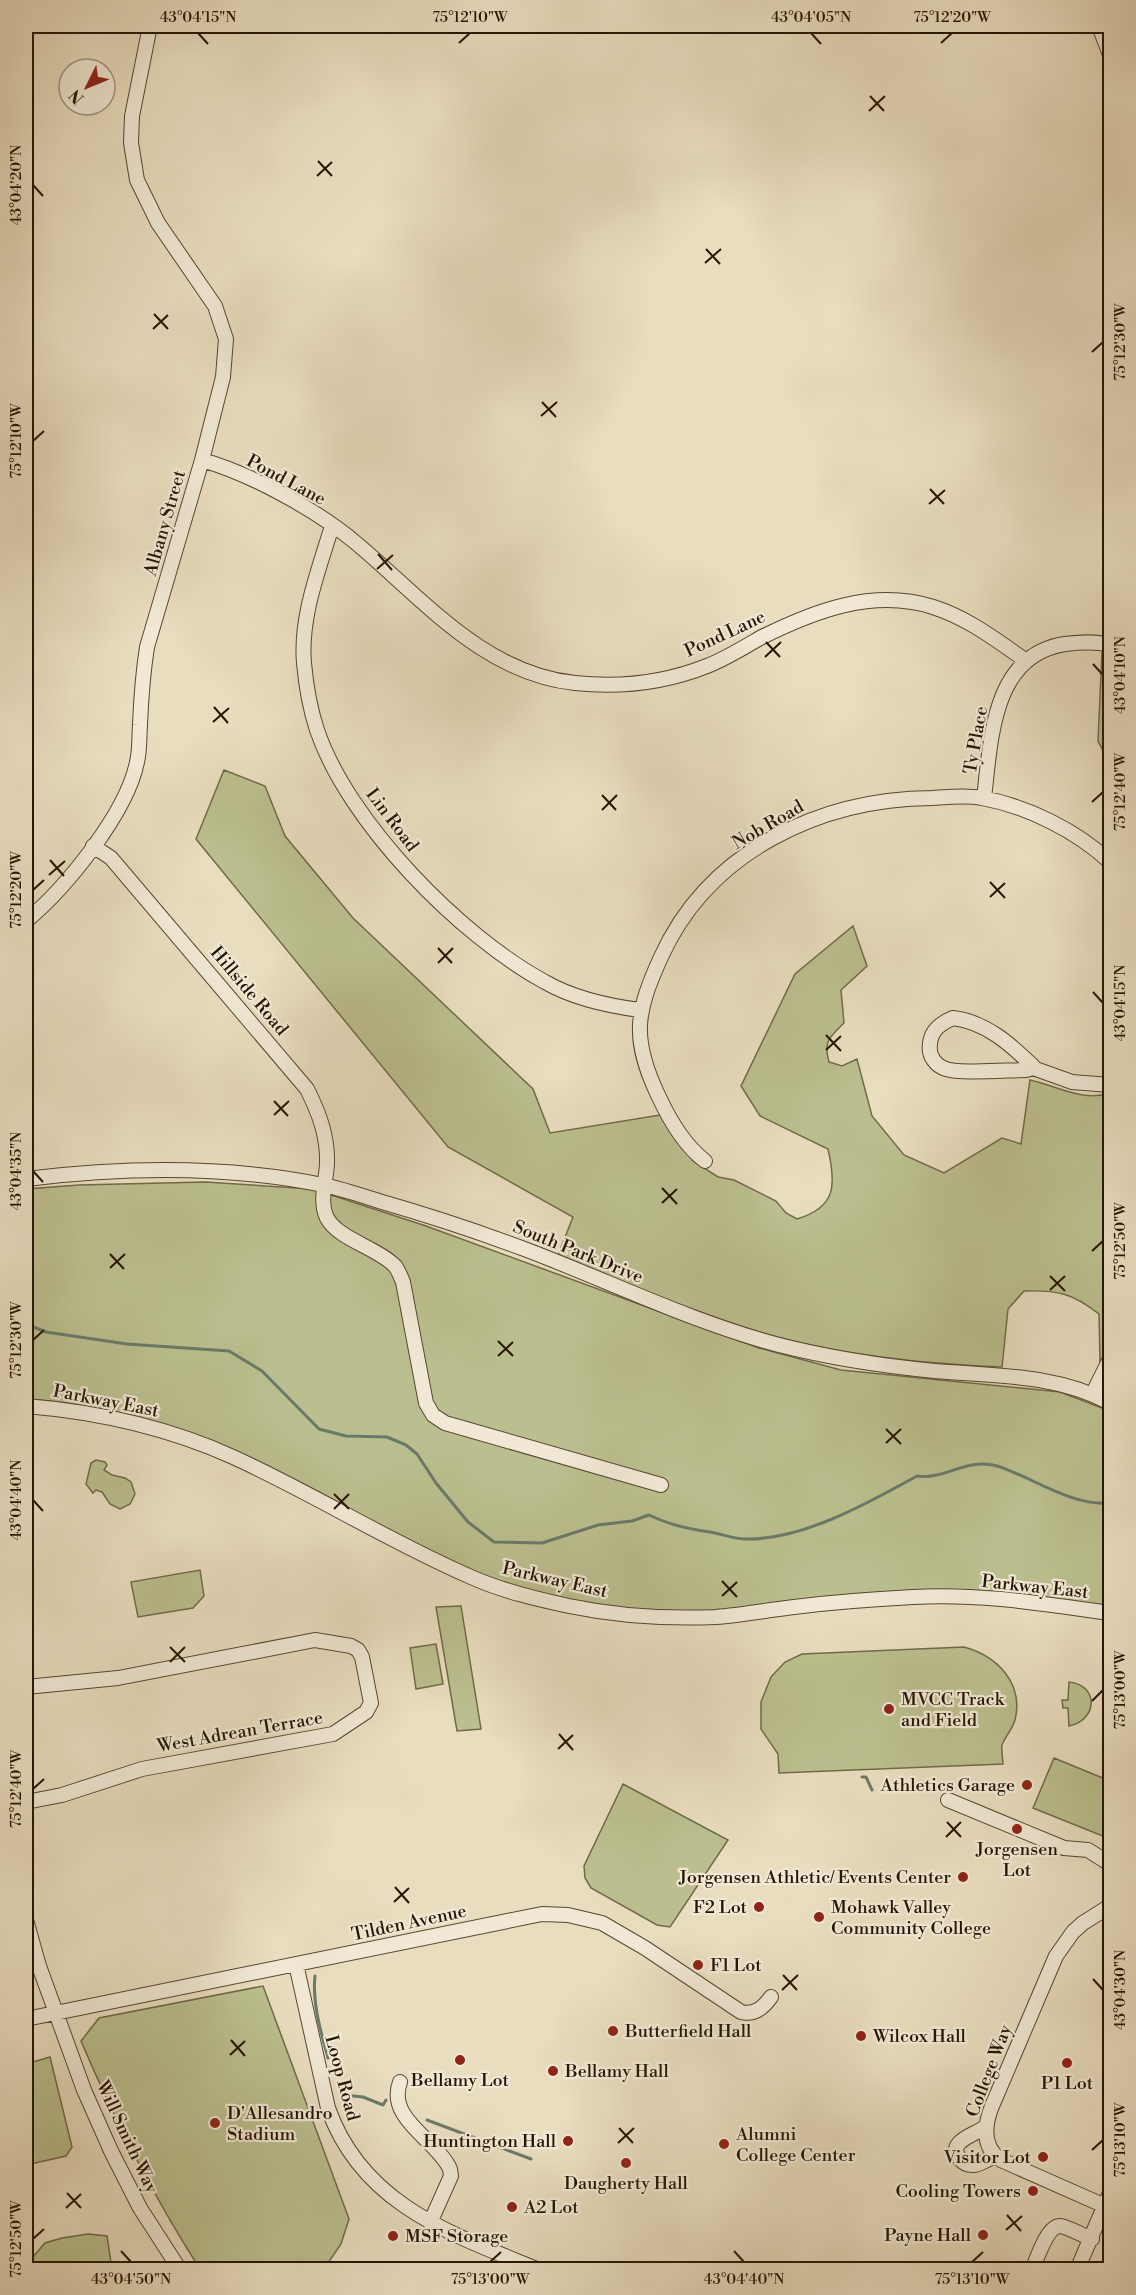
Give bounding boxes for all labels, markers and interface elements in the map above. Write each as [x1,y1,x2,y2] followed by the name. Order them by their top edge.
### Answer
[160,8,236,27] text: 43°04'15"N
[432,8,508,27] text: 75°12'10"W
[771,8,851,27] text: 43°04'05"N
[913,8,991,27] text: 75°12'20"W
[57,57,117,117] north arrow
[65,85,88,108] text: N
[7,145,26,225] text: 43°04'20"N
[1111,303,1130,381] text: 75°12'30"W
[7,403,26,479] text: 75°12'10"W
[242,449,330,511] street label: Pond Lane
[139,467,191,580] street label: Albany Street
[681,605,769,663] street label: Pond Lane
[1111,636,1130,714] text: 43°04'10"N
[959,704,993,776] street label: Ty Place
[1111,753,1130,831] text: 75°12'40"W
[361,784,424,857] street label: Lin Road
[728,795,809,855] street label: Nob Road
[7,851,26,929] text: 75°12'20"W
[205,942,294,1041] street label: Hillside Road
[1111,965,1130,1041] text: 43°04'15"N
[7,1132,26,1210] text: 43°04'35"N
[1111,1202,1130,1280] text: 75°12'50"W
[509,1215,647,1289] street label: South Park Drive
[7,1301,26,1379] text: 75°12'30"W
[51,1379,161,1423] street label: Parkway East
[7,1460,26,1540] text: 43°04'40"N
[500,1557,610,1603] street label: Parkway East
[980,1570,1090,1604] street label: Parkway East
[1111,1650,1130,1729] text: 75°13'00"W
[901,1688,1006,1732] place label: MVCC Track and Field
[882,1702,896,1716] marker: MVCC Track and Field
[154,1706,325,1758] street label: West Adrean Terrace
[7,1750,26,1828] text: 75°12'40"W
[880,1774,1015,1797] place label: Athletics Garage
[1020,1778,1034,1792] marker: Athletics Garage
[1010,1822,1024,1836] marker: Jorgensen Lot
[975,1838,1058,1882] place label: Jorgensen Lot
[678,1866,951,1889] place label: Jorgensen Athletic/ Events Center
[956,1870,970,1884] marker: Jorgensen Athletic/ Events Center
[693,1896,748,1919] place label: F2 Lot
[831,1896,991,1940] place label: Mohawk Valley Community College
[349,1900,469,1946] street label: Tilden Avenue
[752,1900,766,1914] marker: F2 Lot
[812,1910,826,1924] marker: Mohawk Valley Community College
[1111,1950,1130,2030] text: 43°04'30"N
[710,1954,762,1977] place label: F1 Lot
[691,1958,705,1972] marker: F1 Lot
[624,2020,752,2043] place label: Butterfield Hall
[961,2021,1017,2120] street label: College Way
[606,2024,620,2038] marker: Butterfield Hall
[872,2025,966,2048] place label: Wilcox Hall
[854,2029,868,2043] marker: Wilcox Hall
[320,2033,365,2124] street label: Loop Road
[453,2053,467,2067] marker: Bellamy Lot
[1060,2056,1074,2070] marker: P1 Lot
[564,2060,669,2083] place label: Bellamy Hall
[546,2064,560,2078] marker: Bellamy Hall
[410,2069,510,2092] place label: Bellamy Lot
[1041,2072,1094,2095] place label: P1 Lot
[90,2076,163,2197] street label: Will Smith Way
[227,2102,333,2146] place label: D'Allesandro Stadium
[1111,2102,1130,2177] text: 75°13'10"W
[208,2116,222,2130] marker: D'Allesandro Stadium
[735,2123,856,2167] place label: Alumni College Center
[423,2130,557,2153] place label: Huntington Hall
[561,2134,575,2148] marker: Huntington Hall
[717,2137,731,2151] marker: Alumni College Center
[943,2146,1032,2169] place label: Visitor Lot
[1036,2150,1050,2164] marker: Visitor Lot
[619,2156,633,2170] marker: Daugherty Hall
[564,2172,689,2195] place label: Daugherty Hall
[895,2180,1021,2203] place label: Cooling Towers
[1026,2184,1040,2198] marker: Cooling Towers
[523,2196,579,2219] place label: A2 Lot
[7,2200,26,2278] text: 75°12'50"W
[505,2200,519,2214] marker: A2 Lot
[884,2224,972,2247] place label: Payne Hall
[405,2225,508,2248] place label: MSF Storage
[976,2228,990,2242] marker: Payne Hall
[386,2229,400,2243] marker: MSF Storage
[91,2270,171,2289] text: 43°04'50"N
[451,2270,530,2289] text: 75°13'00"W
[704,2270,784,2289] text: 43°04'40"N
[935,2270,1010,2289] text: 75°13'10"W

